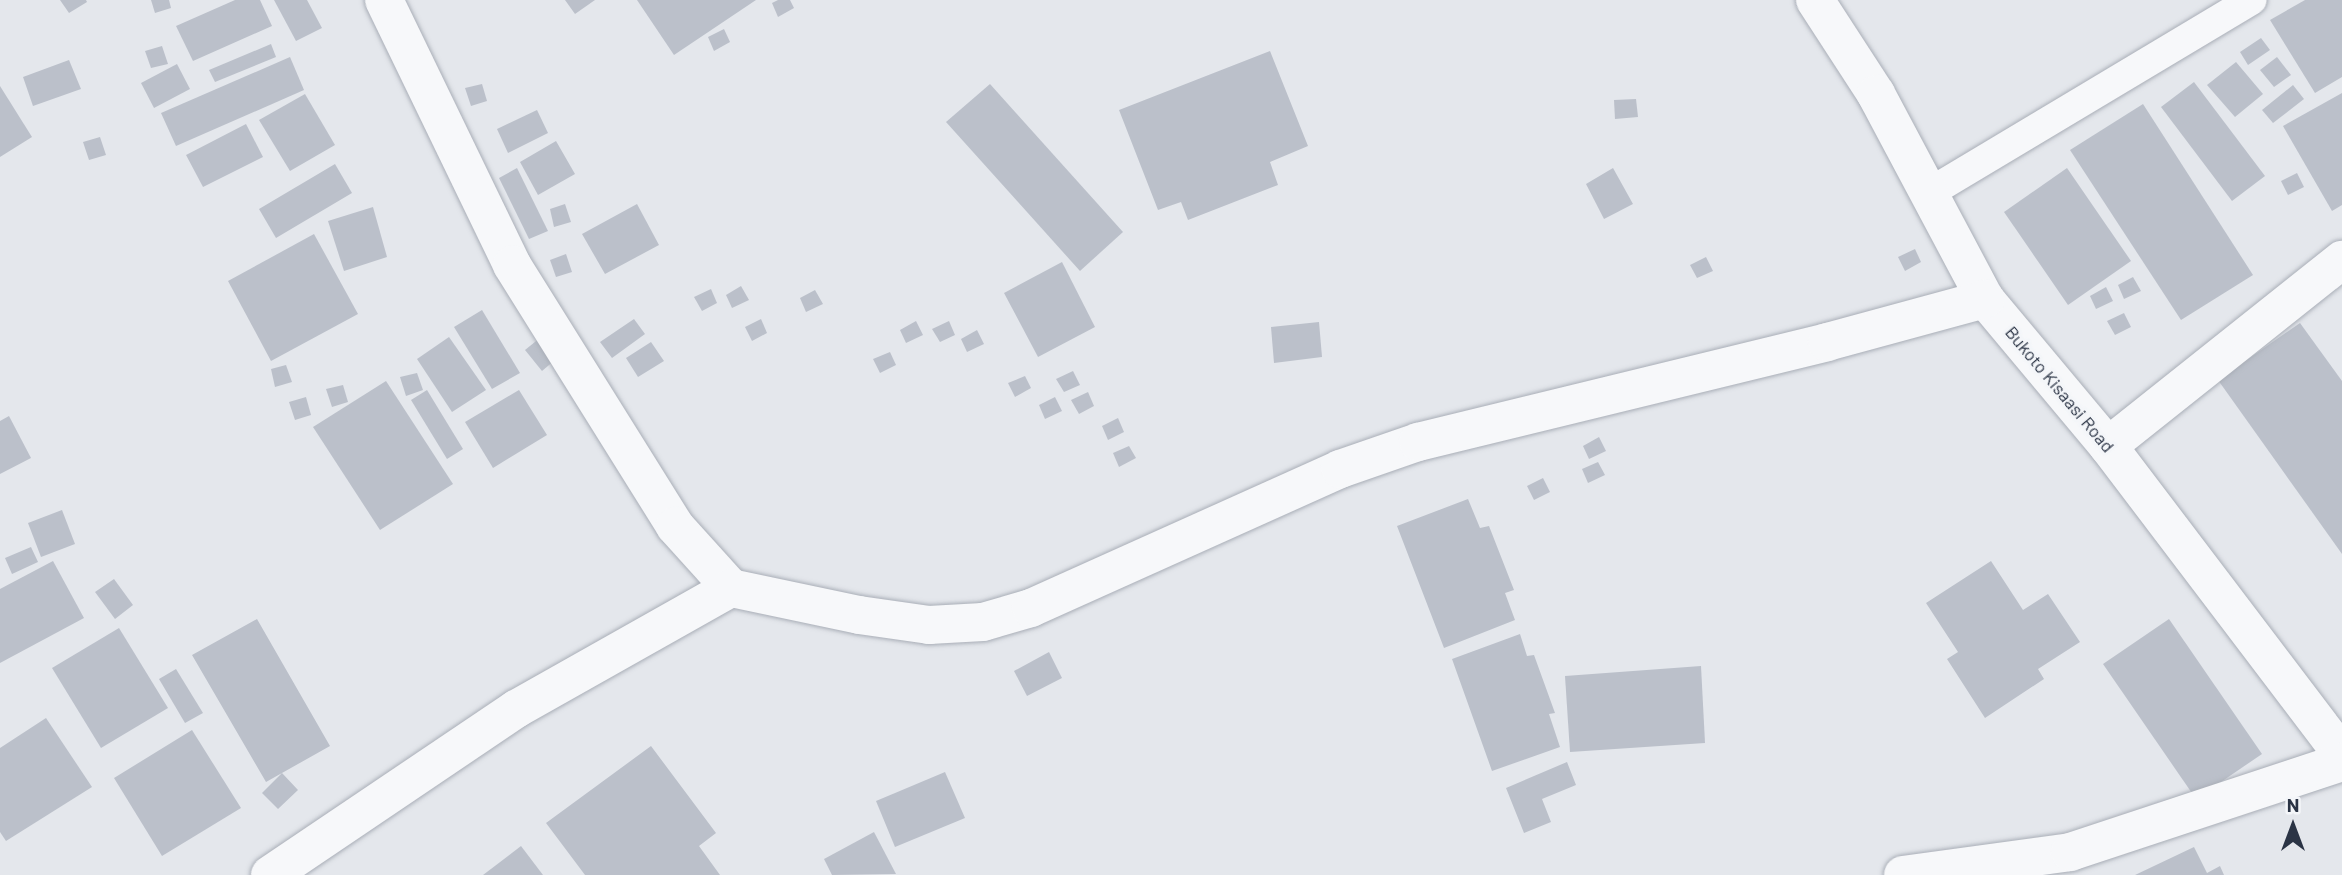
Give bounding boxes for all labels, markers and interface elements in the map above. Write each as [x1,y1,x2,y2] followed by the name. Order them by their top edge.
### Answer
[2001,322,2119,456] street label: Bukoto Kisaasi Road
[2258,791,2328,861] north arrow
[2287,793,2299,816] text: N

